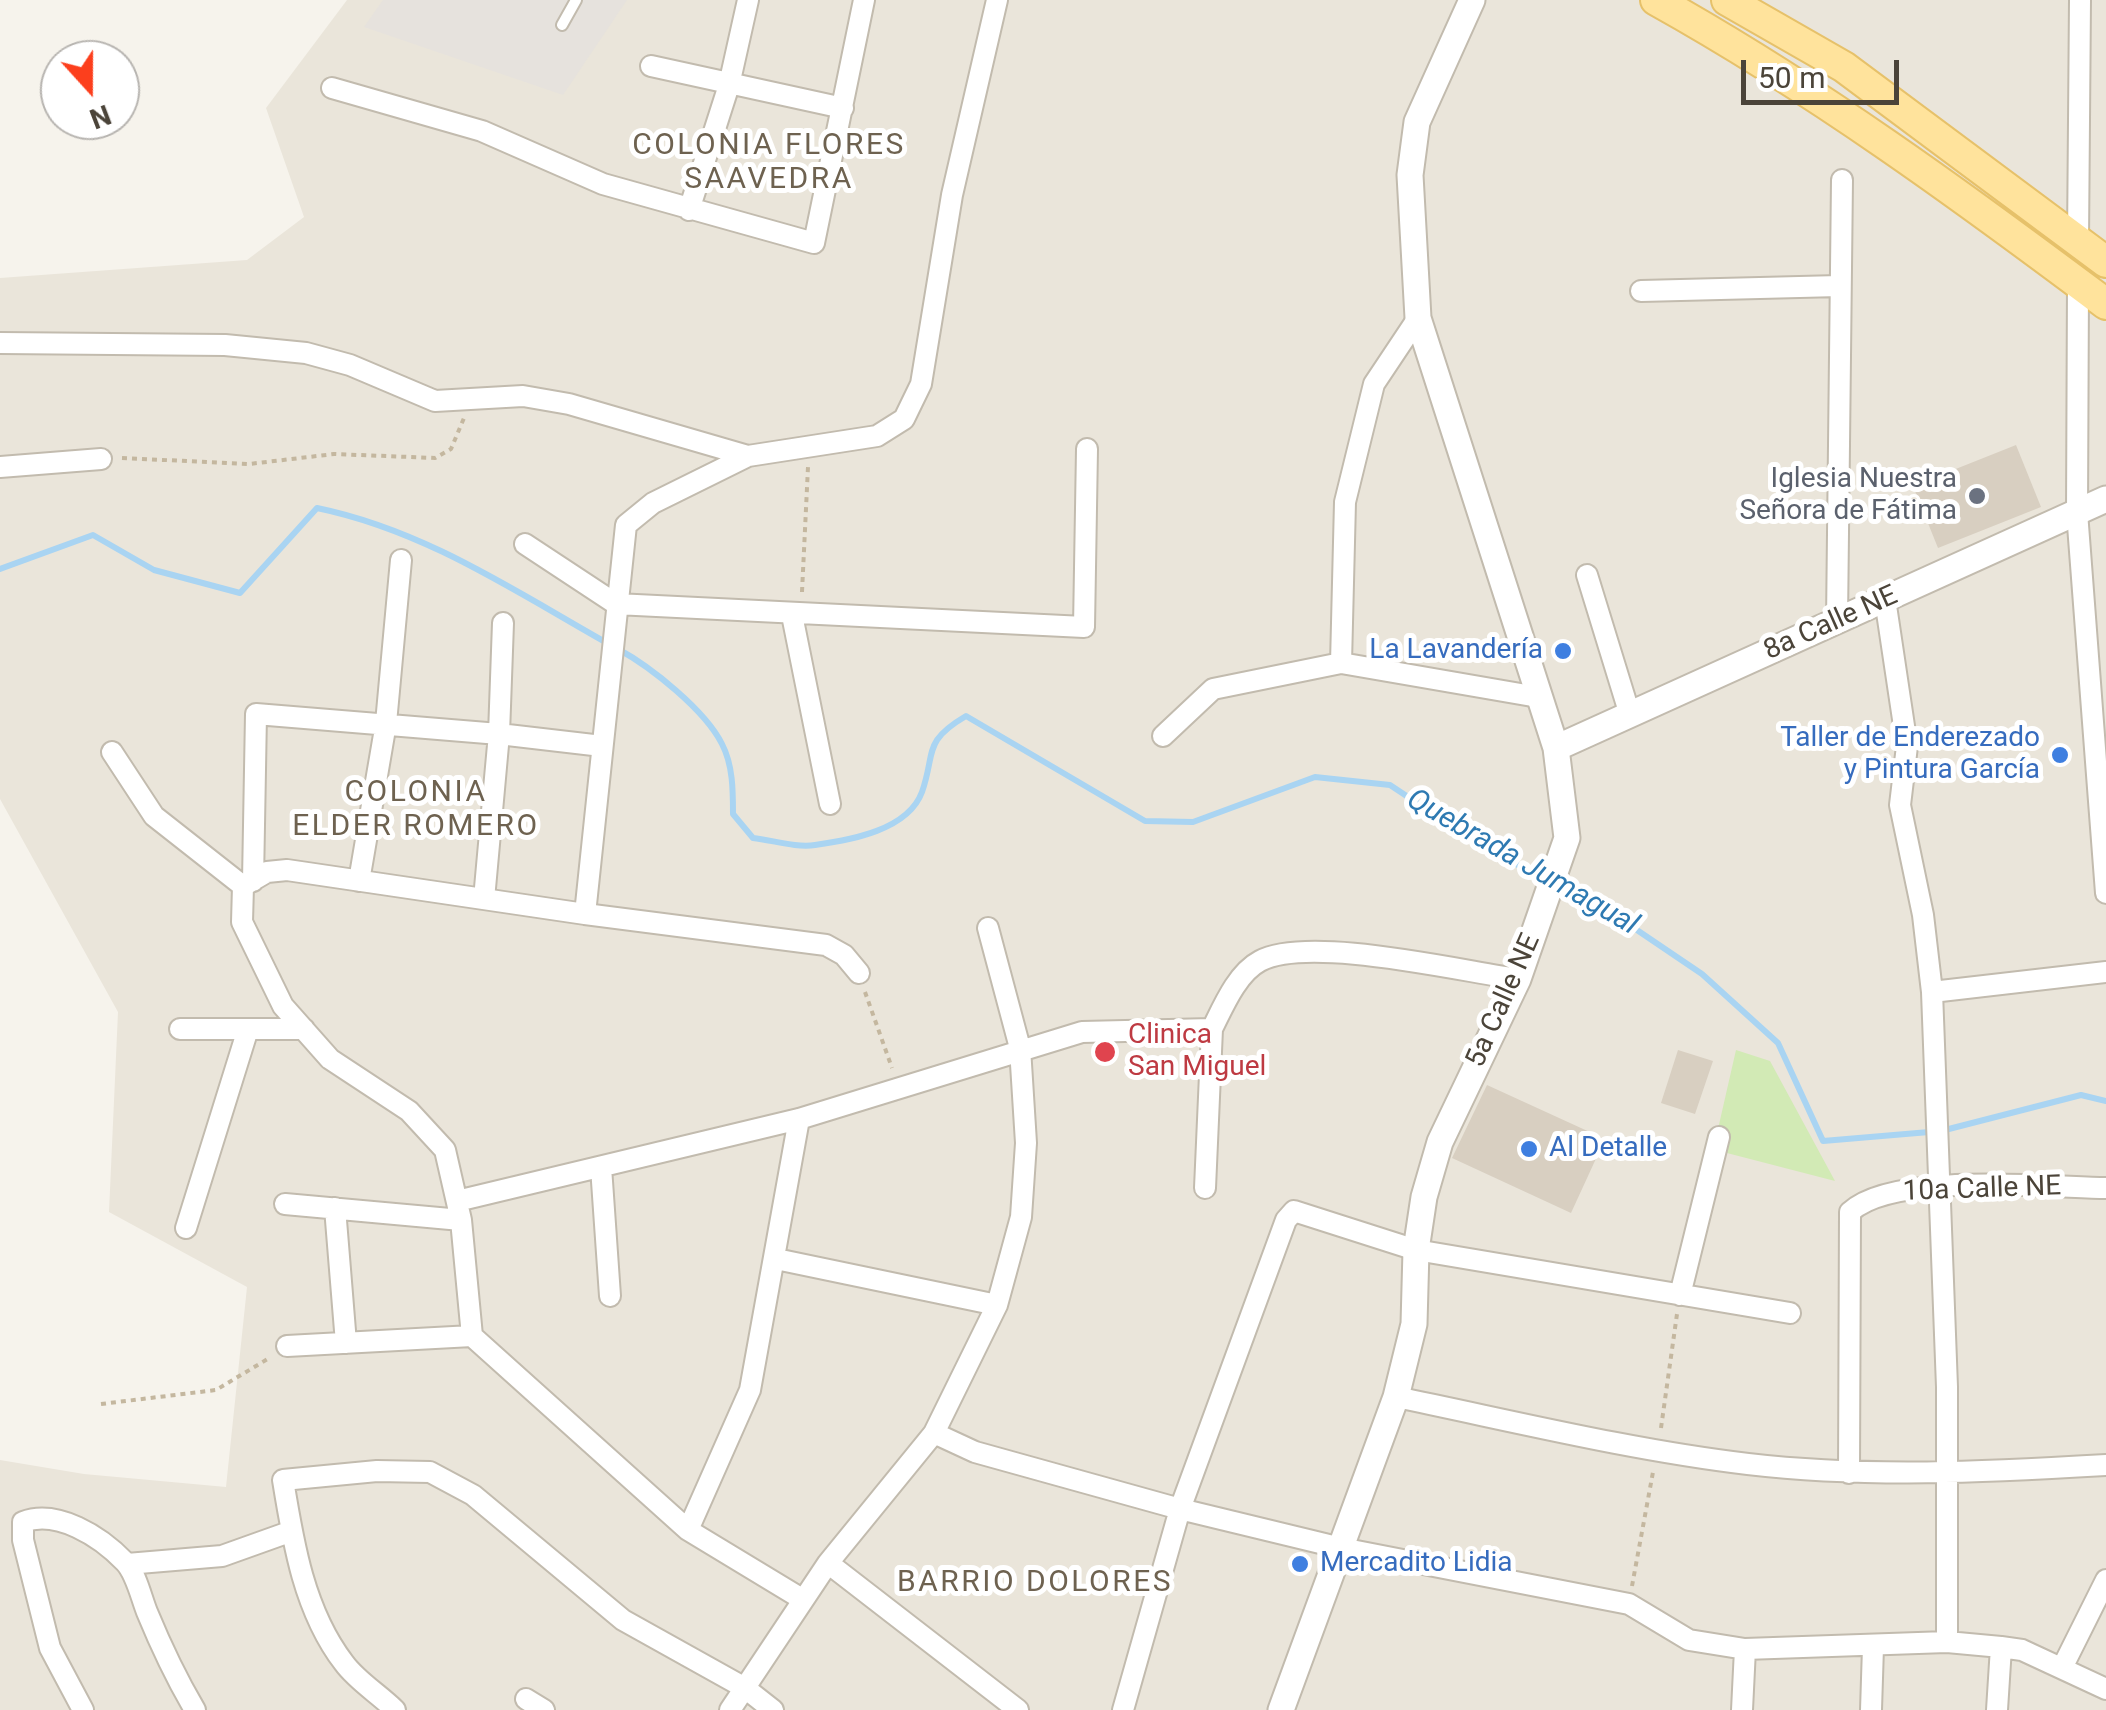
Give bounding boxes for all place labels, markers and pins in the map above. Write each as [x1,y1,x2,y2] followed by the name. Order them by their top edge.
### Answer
[1739,463,1957,529] place label: Iglesia Nuestra Señora de Fátima
[1966,485,1988,507] marker: Iglesia Nuestra Señora de Fátima
[1369,634,1543,668] place label: La Lavandería
[1552,640,1574,662] marker: La Lavandería
[1780,722,2040,788] place label: Taller de Enderezado y Pintura García
[2049,744,2071,766] marker: Taller de Enderezado y Pintura García
[1128,1019,1266,1085] place label: Clinica San Miguel
[1092,1039,1118,1065] marker: Clinica San Miguel
[1549,1132,1667,1166] place label: Al Detalle
[1518,1138,1540,1160] marker: Al Detalle
[1320,1547,1513,1581] place label: Mercadito Lidia
[1289,1553,1311,1575] marker: Mercadito Lidia

